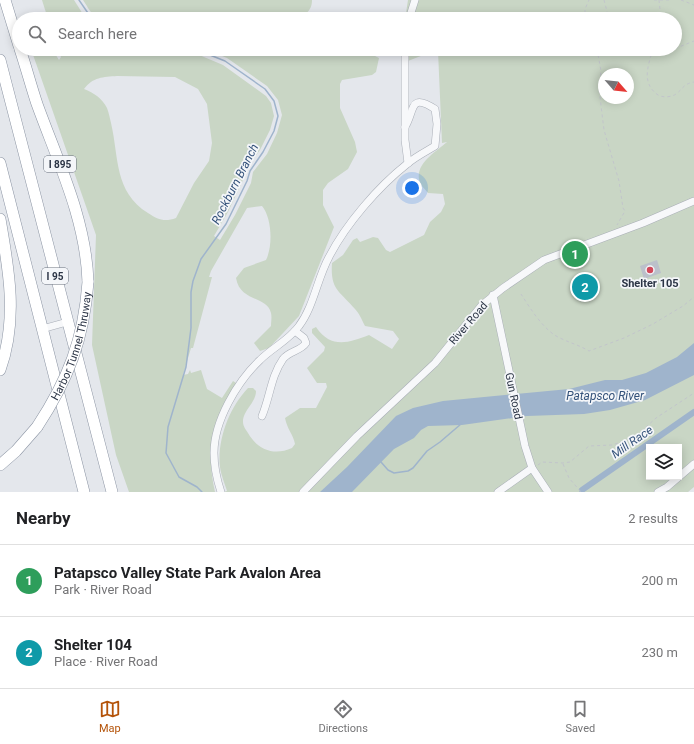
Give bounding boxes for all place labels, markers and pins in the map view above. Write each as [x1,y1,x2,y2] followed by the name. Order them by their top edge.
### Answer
[562,239,588,269] pin: 1
[645,265,655,275] marker: Shelter 105
[572,272,598,302] pin: 2
[621,277,679,290] place label: Shelter 105

